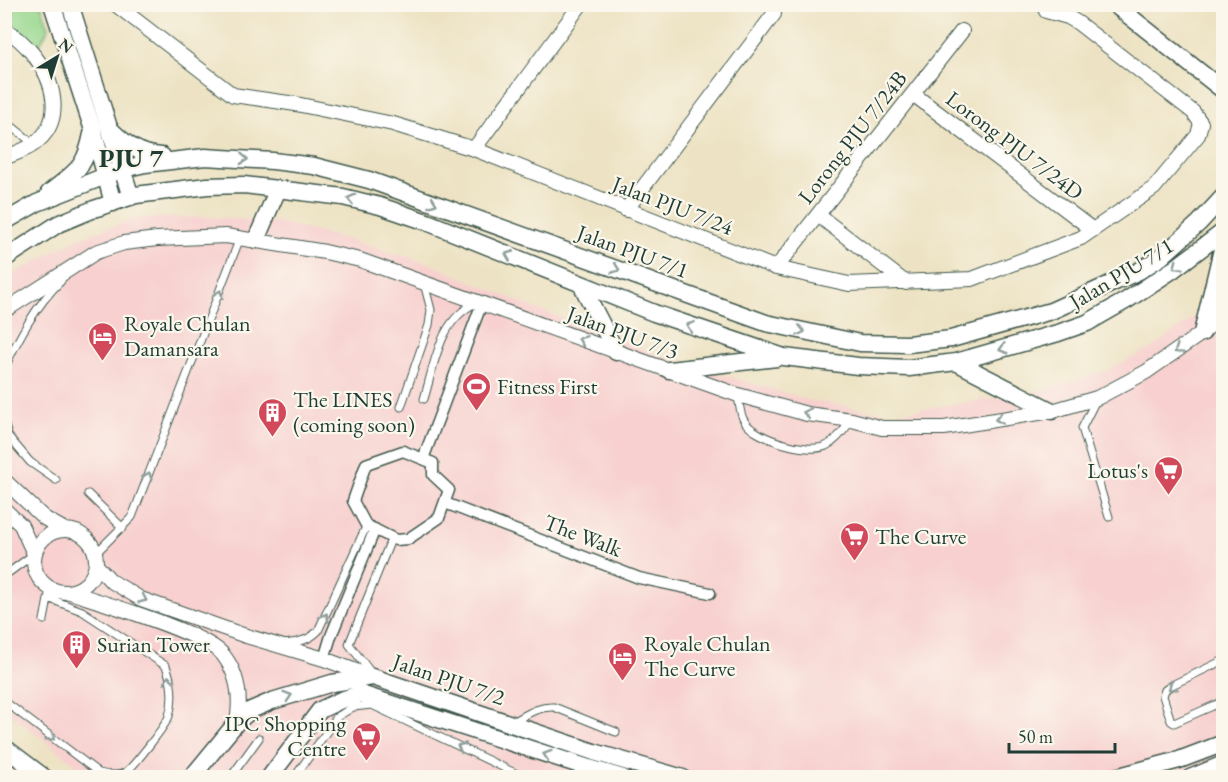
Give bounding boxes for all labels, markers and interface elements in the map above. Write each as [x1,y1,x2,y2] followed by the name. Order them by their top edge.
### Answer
[27,27,87,87] north arrow
[54,33,78,58] text: N
[791,65,913,210] street label: Lorong PJU 7/24B
[940,84,1089,207] street label: Lorong PJU 7/24D
[99,141,164,175] district label: PJU 7
[239,152,248,165] one-way arrow
[606,168,738,242] street label: Jalan PJU 7/24
[346,193,356,206] one-way arrow
[427,195,438,208] one-way arrow
[571,217,693,285] street label: Jalan PJU 7/1
[1062,231,1179,317] street label: Jalan PJU 7/1
[504,250,515,262] one-way arrow
[1173,259,1184,270] one-way arrow
[610,261,621,274] one-way arrow
[212,289,224,300] one-way arrow
[561,298,683,366] street label: Jalan PJU 7/3
[124,309,251,363] place label: Royale Chulan Damansara
[87,320,119,362] hotel icon: Royale Chulan Damansara
[685,320,696,333] one-way arrow
[795,324,805,337] one-way arrow
[577,334,587,347] one-way arrow
[998,342,1008,354] one-way arrow
[1174,343,1185,354] one-way arrow
[460,370,492,412] sports icon: Fitness First
[497,372,597,401] place label: Fitness First
[293,385,415,439] place label: The LINES (coming soon)
[256,396,288,438] building icon: The LINES (coming soon)
[802,407,812,420] one-way arrow
[995,412,1005,425] one-way arrow
[1153,454,1185,496] supermarket icon: Lotus's
[1087,456,1148,485] place label: Lotus's
[141,471,153,482] one-way arrow
[540,507,627,564] street label: The Walk
[838,520,870,562] supermarket icon: The Curve
[875,522,967,551] place label: The Curve
[136,592,147,604] one-way arrow
[317,613,329,624] one-way arrow
[60,628,92,670] building icon: Surian Tower
[644,629,771,683] place label: Royale Chulan The Curve
[97,630,210,659] place label: Surian Tower
[607,640,639,682] hotel icon: Royale Chulan The Curve
[387,646,509,712] street label: Jalan PJU 7/2
[164,675,176,685] one-way arrow
[1168,680,1179,691] one-way arrow
[282,691,293,703] one-way arrow
[224,709,346,763] place label: IPC Shopping Centre
[1009,716,1116,754] scale bar
[351,720,383,762] supermarket icon: IPC Shopping Centre
[1018,725,1053,748] text: 50 m
[44,729,55,740] one-way arrow
[456,743,467,755] one-way arrow
[542,749,553,762] one-way arrow

